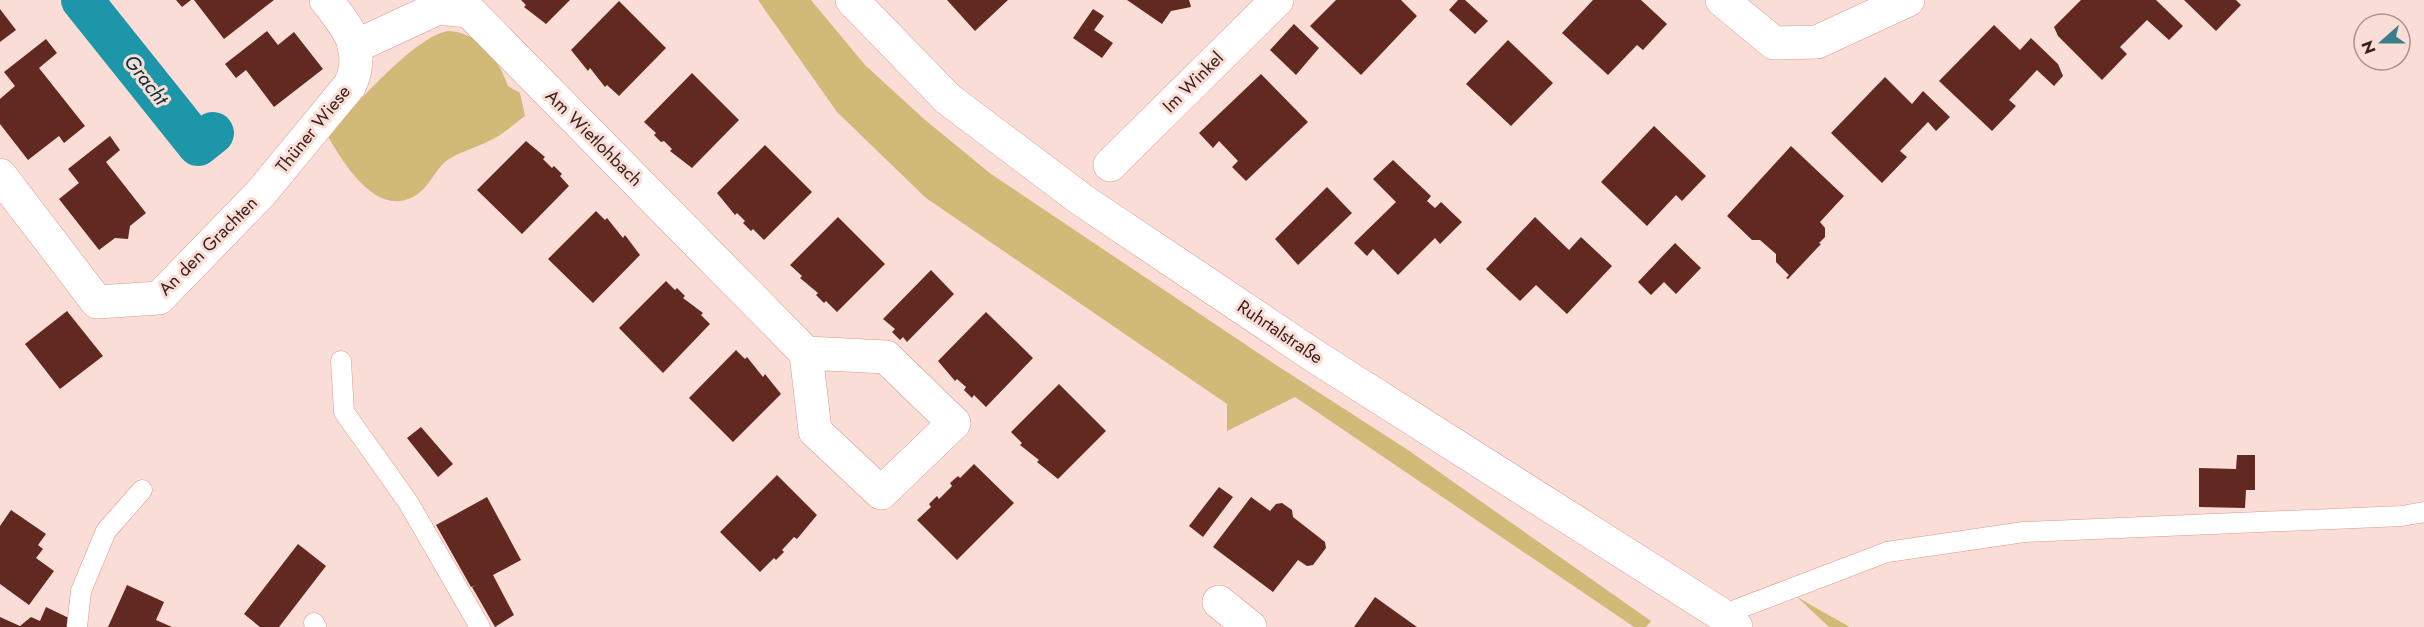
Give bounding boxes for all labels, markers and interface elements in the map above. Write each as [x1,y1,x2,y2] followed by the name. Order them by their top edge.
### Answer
[2352,12,2412,72] north arrow
[2355,37,2381,57] text: N
[1157,46,1229,118] street label: Im Winkel
[117,49,176,112] water label: Gracht
[270,80,356,178] street label: Thüner Wiese
[540,84,648,192] street label: Am Wietlohbach
[152,190,264,302] street label: An den Grachten
[1232,294,1328,370] street label: Ruhrtalstraße

